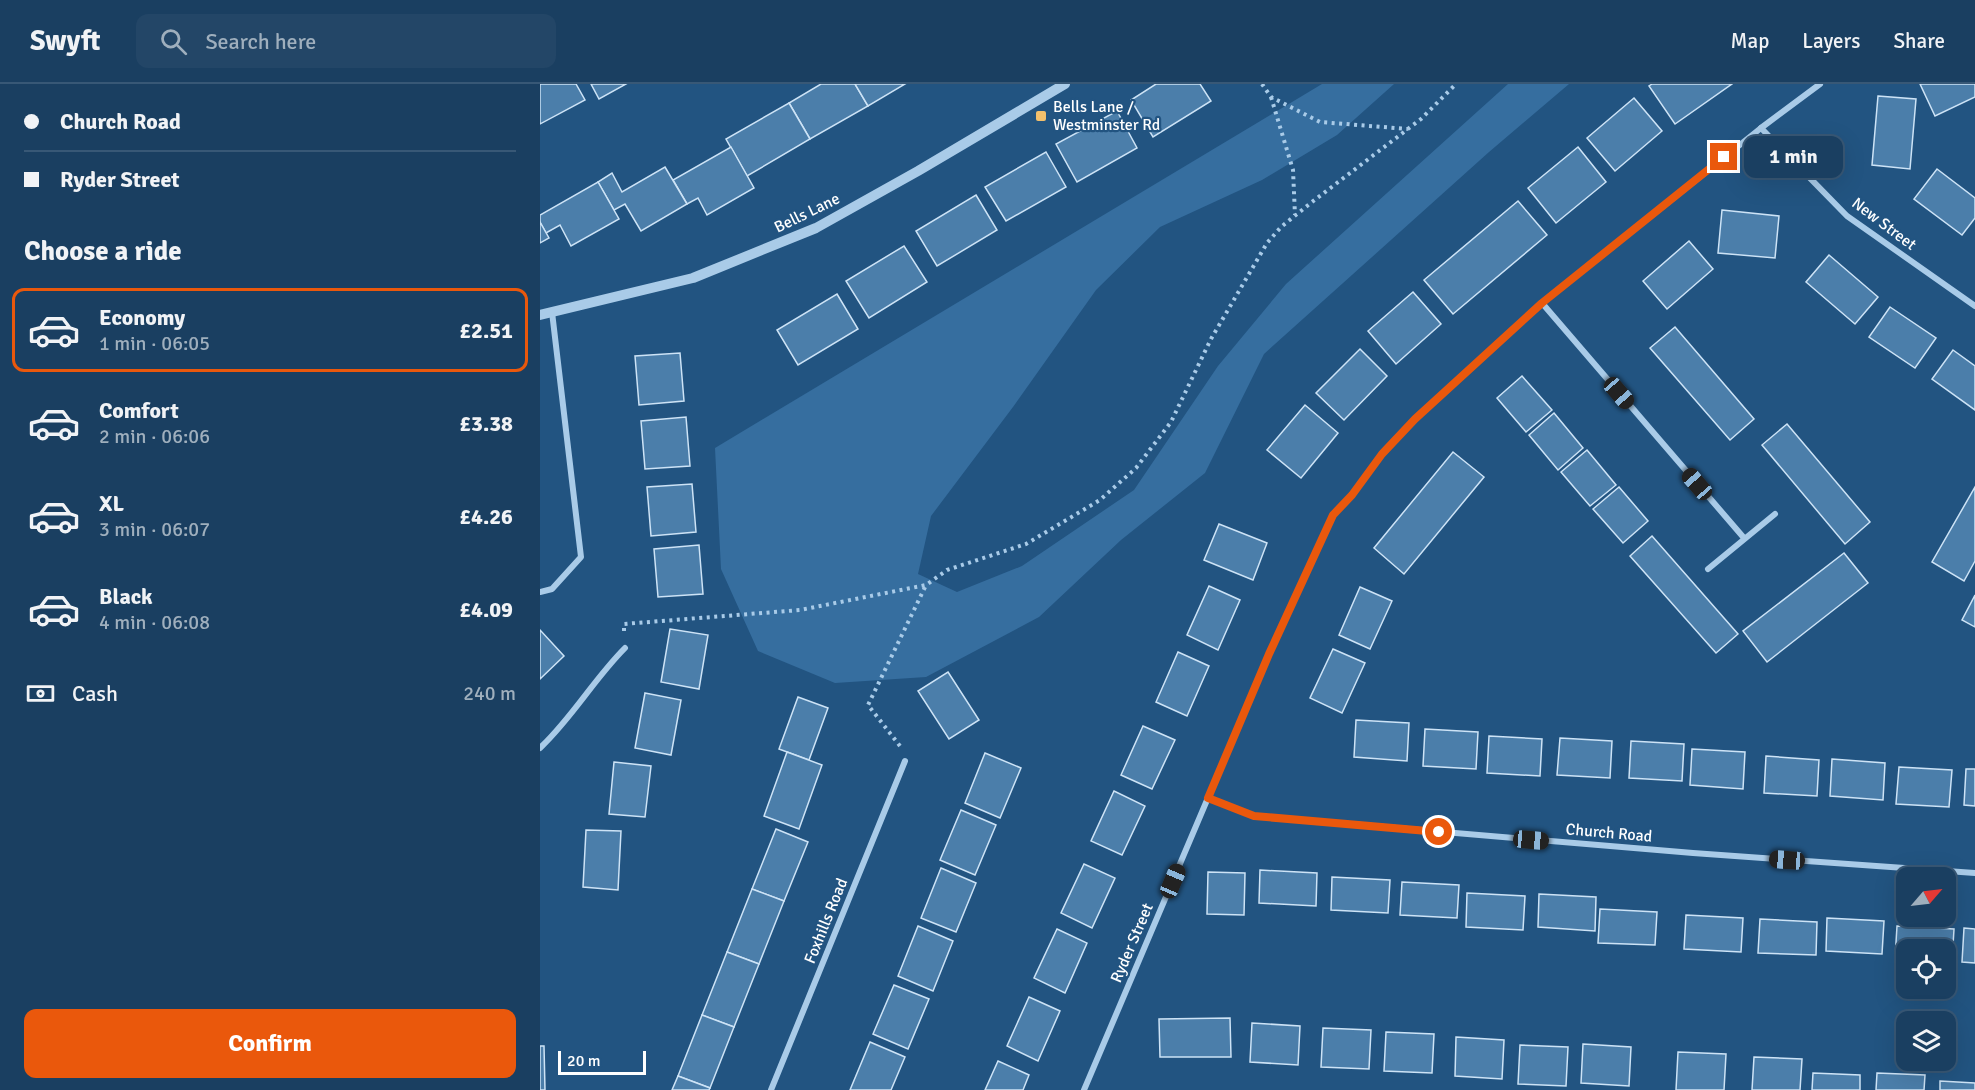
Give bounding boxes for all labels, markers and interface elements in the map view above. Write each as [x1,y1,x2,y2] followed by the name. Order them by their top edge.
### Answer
[136,14,556,68] search box
[30,24,100,58] text: Swyft
[157,25,190,58] icon: search
[205,28,316,55] text: Search here
[1731,28,1769,54] text: Map
[1802,28,1860,54] text: Layers
[1893,28,1945,54] text: Share
[1053,97,1160,135] place label: Bells Lane / Westminster Rd
[60,108,181,135] text: Church Road
[1034,109,1048,123] marker: Bells Lane / Westminster Rd
[1745,136,1844,178] callout: 1 min
[1710,143,1737,170] route end
[1769,144,1818,169] text: 1 min
[60,166,180,193] text: Ryder Street
[771,189,843,237] street label: Bells Lane
[1848,193,1920,255] street label: New Street
[24,235,182,268] text: Choose a ride
[27,303,81,357] icon: car
[99,304,185,331] text: Economy
[459,317,513,344] text: £2.51
[99,331,210,356] text: 1 min · 06:05
[1600,374,1638,412] car
[27,396,81,450] icon: car
[99,397,179,424] text: Comfort
[459,410,513,437] text: £3.38
[99,424,210,449] text: 2 min · 06:06
[1678,465,1716,503] car
[27,489,81,543] icon: car
[99,490,124,517] text: XL
[459,503,513,530] text: £4.26
[99,517,210,542] text: 3 min · 06:07
[27,582,81,636] icon: car
[99,583,153,610] text: Black
[459,596,513,623] text: £4.09
[99,610,210,635] text: 4 min · 06:08
[24,677,57,710] icon: cash
[72,680,118,707] text: Cash
[463,681,516,706] text: 240 m
[1425,818,1452,845] route start
[1565,819,1653,847] street label: Church Road
[1512,829,1550,851] car
[1768,850,1806,870] car
[1158,861,1188,901] car
[1896,867,1956,927] north arrow
[1896,867,1956,1071] map controls
[800,875,852,967] street label: Foxhills Road
[1106,900,1158,986] street label: Ryder Street
[1896,939,1956,999] button: locate
[24,1009,516,1078] button: Confirm
[1896,1011,1956,1071] button: layers
[558,1048,646,1076] scale bar
[567,1051,601,1071] text: 20 m

